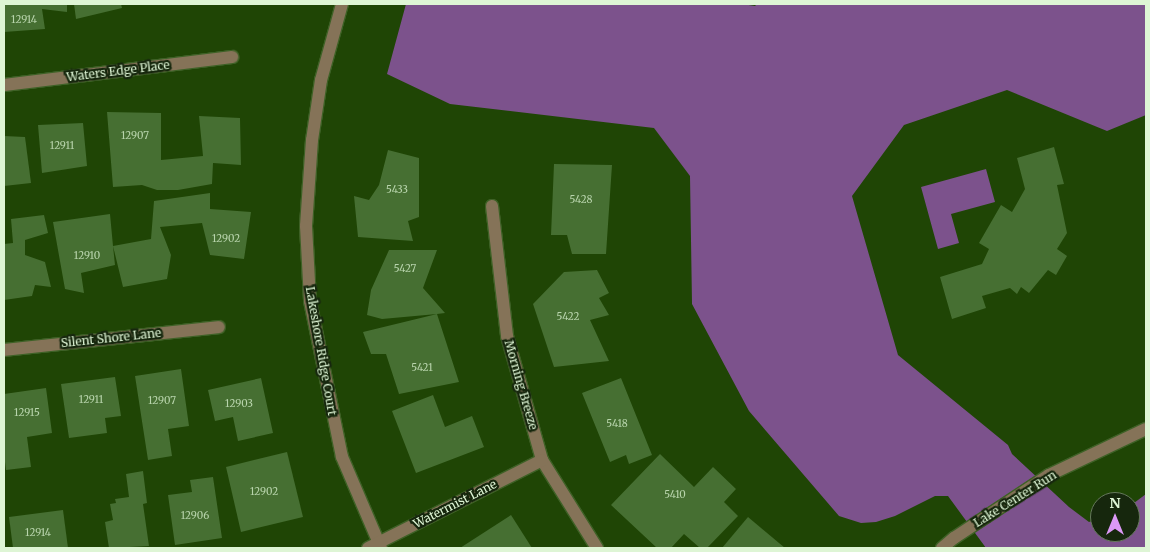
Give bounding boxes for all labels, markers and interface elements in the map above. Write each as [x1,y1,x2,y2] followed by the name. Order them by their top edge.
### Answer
[11,14,37,26] house number: 12914
[66,58,170,84] street label: Waters Edge Place
[121,130,149,142] house number: 12907
[50,140,74,152] house number: 12911
[386,184,408,196] house number: 5433
[569,194,593,206] house number: 5428
[212,233,240,245] house number: 12902
[74,250,100,262] house number: 12910
[394,263,416,275] house number: 5427
[303,285,339,417] street label: Lakeshore Ridge Court
[556,311,580,323] house number: 5422
[60,326,162,350] street label: Silent Shore Lane
[501,339,541,431] street label: Morning Breeze
[411,362,433,374] house number: 5421
[79,394,103,406] house number: 12911
[148,395,176,407] house number: 12907
[225,398,253,410] house number: 12903
[14,407,40,419] house number: 12915
[606,418,628,430] house number: 5418
[971,468,1059,530] street label: Lake Center Run
[411,477,499,531] street label: Watermist Lane
[250,486,278,498] house number: 12902
[664,489,686,501] house number: 5410
[1090,492,1140,542] north arrow
[1109,494,1121,512] text: N
[181,510,209,522] house number: 12906
[25,527,51,539] house number: 12914

